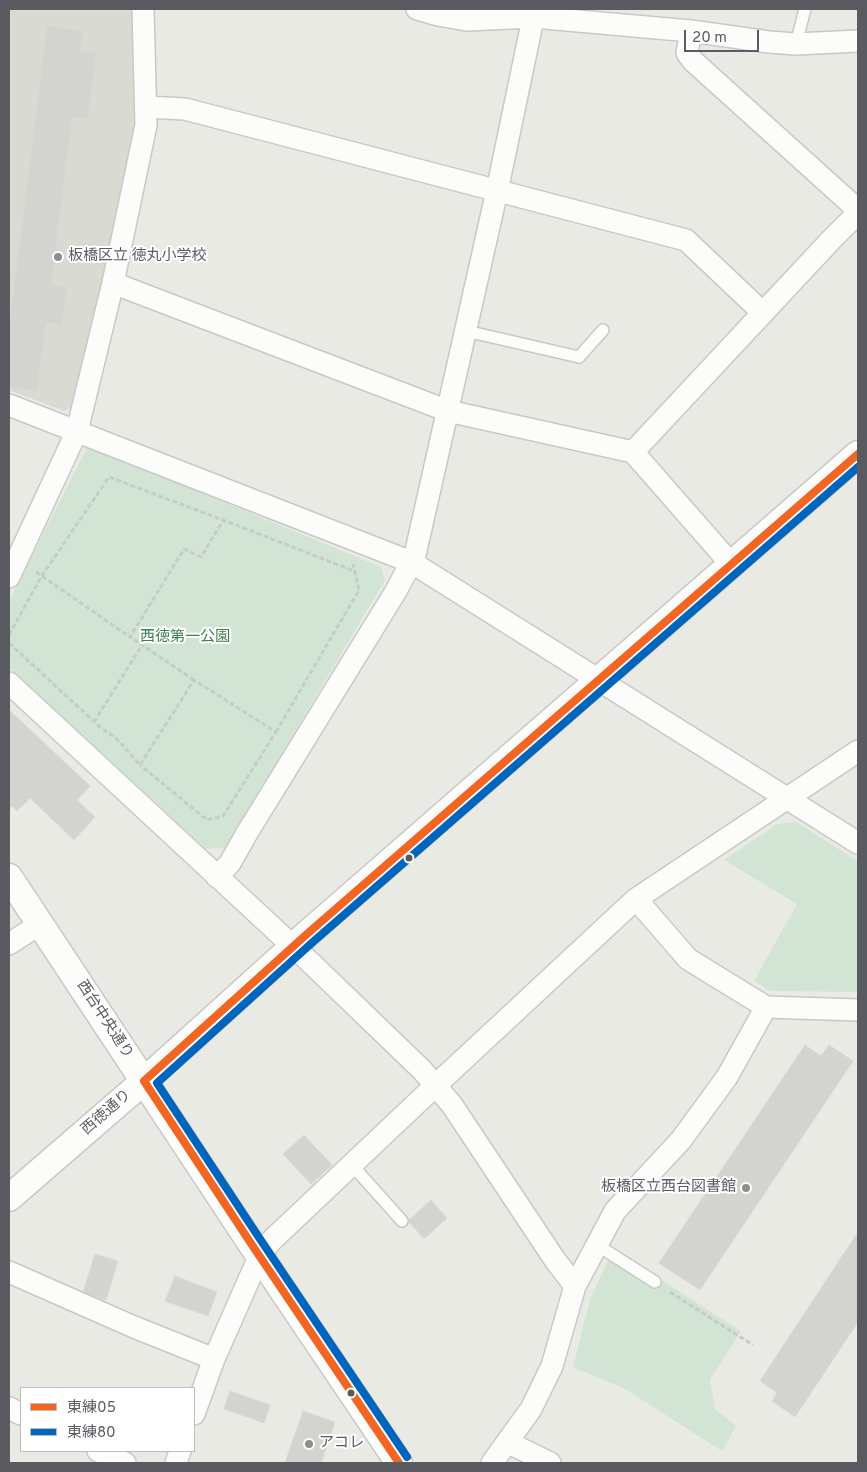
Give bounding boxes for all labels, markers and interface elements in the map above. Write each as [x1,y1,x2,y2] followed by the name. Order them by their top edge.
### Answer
[687,20,762,52] scale bar
[692,29,727,48] text: 20 m
[68,248,207,266] place label: 板橋区立 徳丸小学校
[52,251,64,263] marker: 板橋区立 徳丸小学校
[140,629,230,647] park label: 西徳第一公園
[404,853,414,863] unlabelled marker
[72,977,136,1063] street label: 西台中央通り
[78,1087,136,1139] street label: 西徳通り
[601,1179,736,1197] place label: 板橋区立西台図書館
[740,1182,752,1194] marker: 板橋区立西台図書館
[20,1387,195,1452] legend
[346,1388,356,1398] unlabelled marker
[67,1399,116,1418] text: 東練05
[67,1424,116,1443] text: 東練80
[319,1435,364,1453] place label: アコレ
[303,1438,315,1450] marker: アコレ

